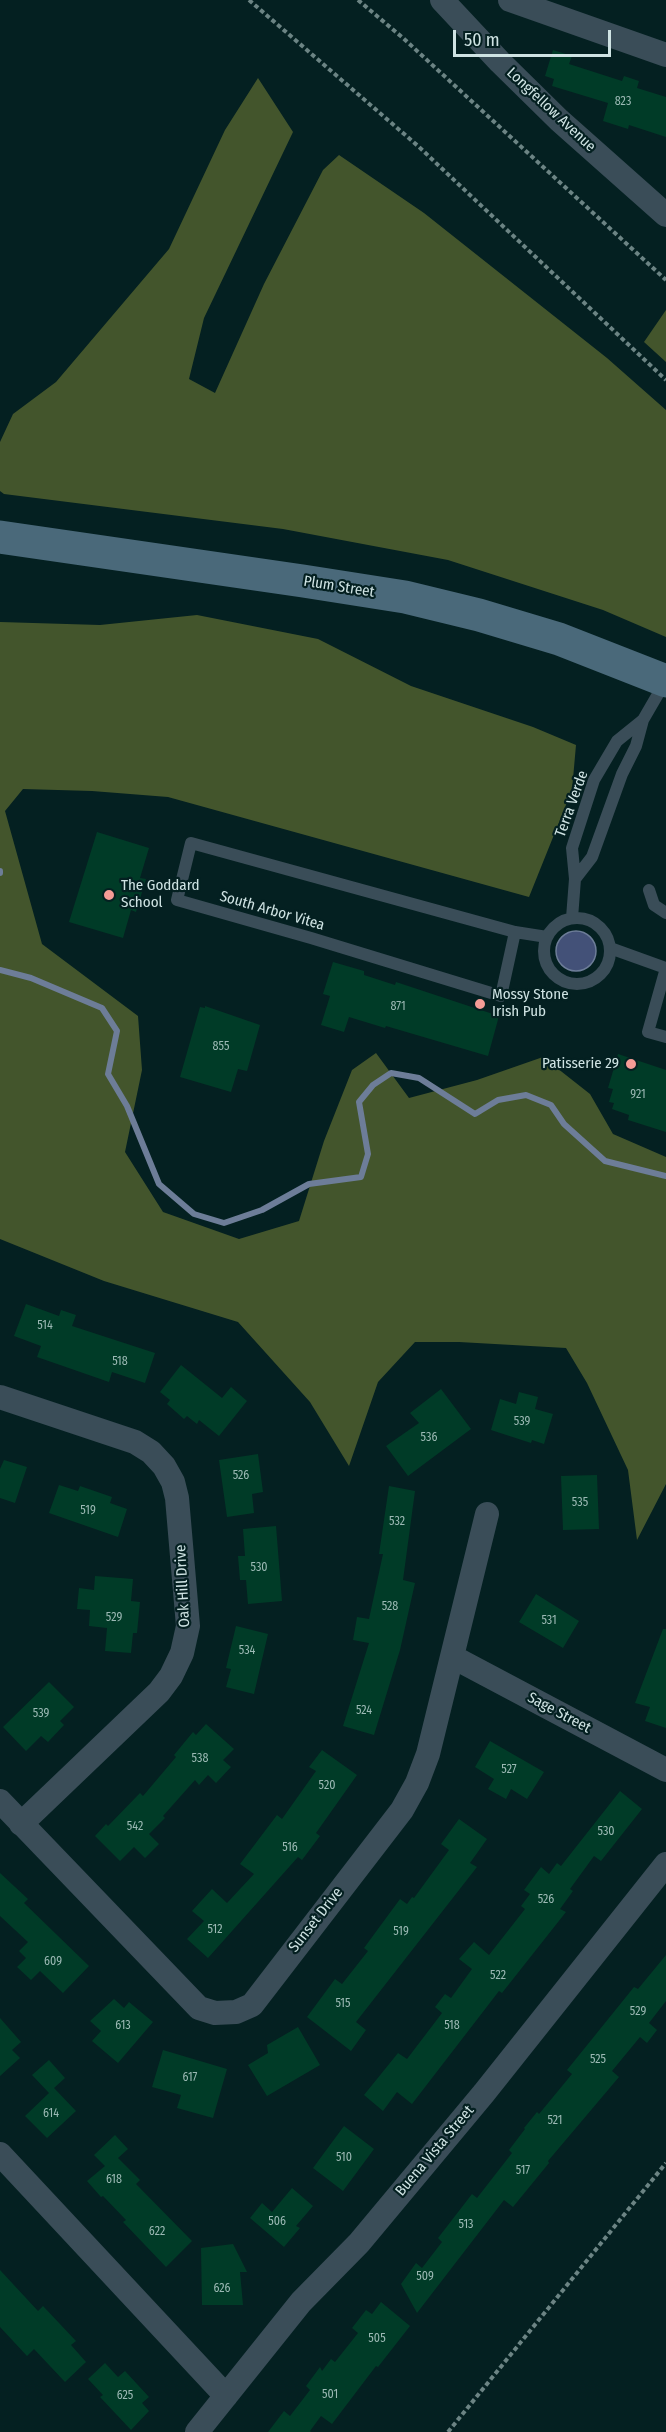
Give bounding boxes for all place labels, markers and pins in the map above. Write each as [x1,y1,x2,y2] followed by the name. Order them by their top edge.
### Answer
[121,877,200,912] place label: The Goddard School
[102,888,116,902] marker: The Goddard School
[492,986,569,1021] place label: Mossy Stone Irish Pub
[473,997,487,1011] marker: Mossy Stone Irish Pub
[542,1055,619,1073] place label: Patisserie 29
[624,1057,638,1071] marker: Patisserie 29

